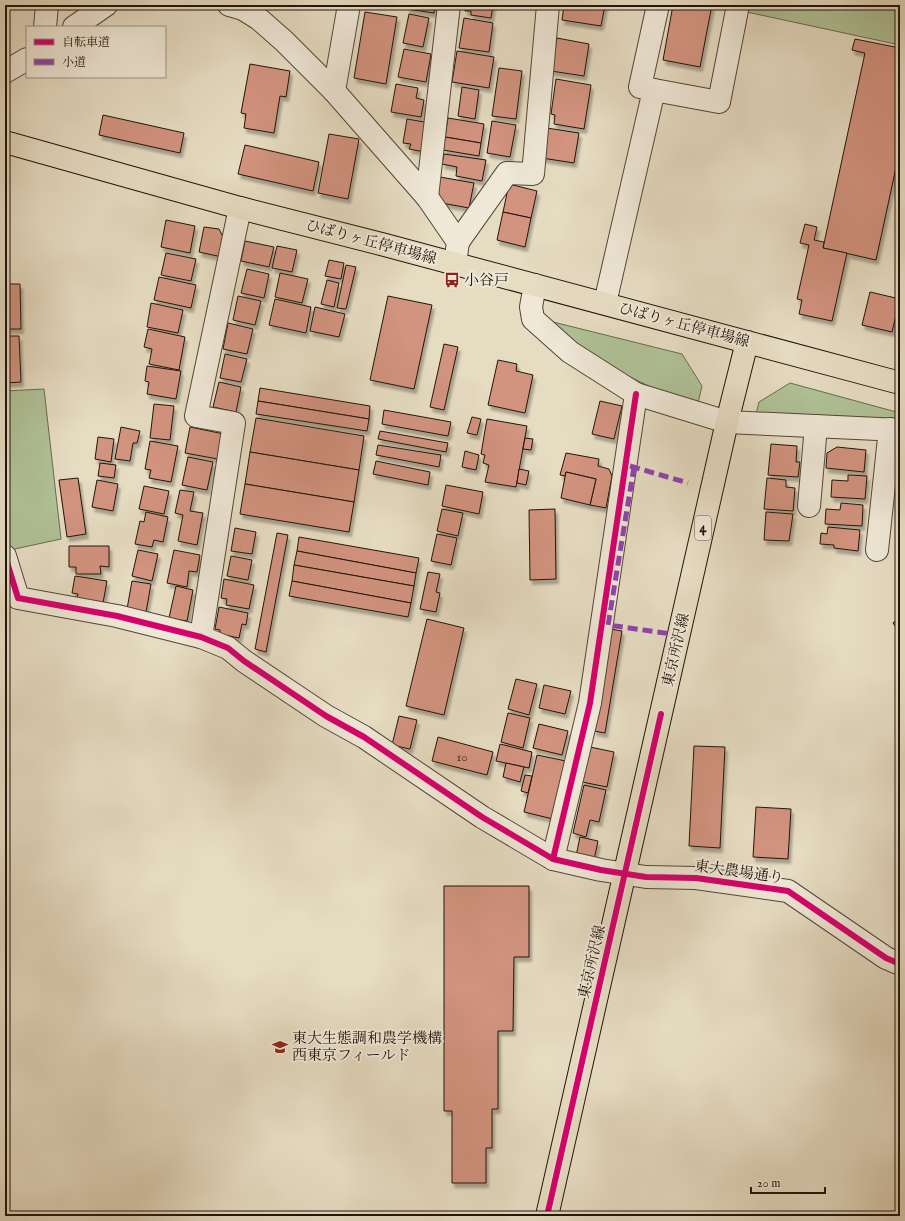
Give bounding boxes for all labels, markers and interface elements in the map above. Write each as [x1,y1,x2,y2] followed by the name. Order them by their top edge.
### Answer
[26,26,166,78] legend
[62,35,110,50] text: 自転車道
[62,55,86,70] text: 小道
[303,215,439,269] street label: ひばりヶ丘停車場線
[443,271,461,289] bus stop icon: 小谷戸
[464,271,509,290] place label: 小谷戸
[616,298,752,352] street label: ひばりヶ丘停車場線
[695,516,711,540] road number: 4
[658,611,694,689] street label: 東京所沢線
[456,749,468,766] house number: 10
[693,856,785,888] street label: 東大農場通り
[574,923,610,1001] street label: 東京所沢線
[292,1029,442,1065] place label: 東大生態調和農学機構 西東京フィールド
[271,1038,289,1056] school or university icon: 東大生態調和農学機構 西東京フィールド
[751,1169,825,1195] scale bar
[757,1176,780,1191] text: 20 m

